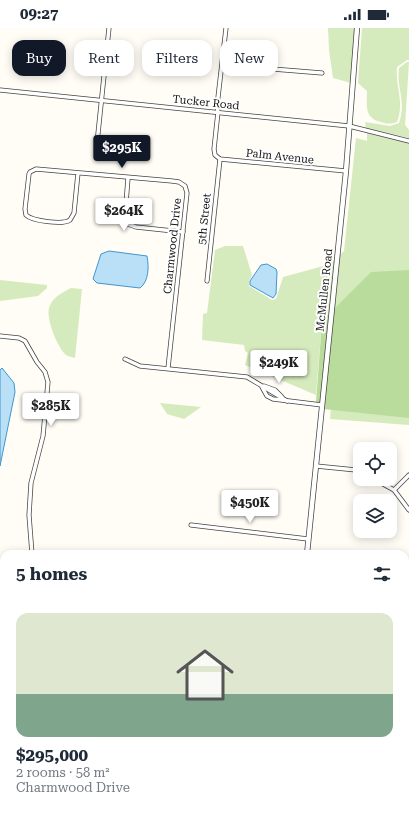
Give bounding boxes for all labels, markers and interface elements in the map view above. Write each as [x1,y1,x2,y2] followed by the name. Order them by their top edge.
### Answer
[20,5,58,23] text: 09:27
[12,40,66,76] chip: Buy
[74,40,134,76] chip: Rent
[142,40,212,76] chip: Filters
[220,40,278,76] chip: New
[172,93,240,112] street label: Tucker Road
[94,135,150,169] pin: $295K
[102,140,142,155] text: $295K
[245,146,315,167] street label: Palm Avenue
[195,193,214,245] street label: 5th Street
[161,197,184,295] street label: Charmwood Drive
[96,198,152,232] pin: $264K
[104,203,144,218] text: $264K
[314,248,335,332] street label: McMullen Road
[251,350,307,384] pin: $249K
[259,355,299,370] text: $249K
[23,393,79,427] pin: $285K
[31,398,71,413] text: $285K
[353,442,397,538] map controls
[353,442,397,486] button: locate
[222,490,278,524] pin: $450K
[353,494,397,538] button: layers
[230,495,270,510] text: $450K
[371,563,393,585] icon: filters
[16,564,87,584] text: 5 homes
[169,639,241,711] icon: home
[16,745,88,765] text: $295,000
[16,765,110,780] text: 2 rooms · 58 m²
[16,780,130,795] text: Charmwood Drive

